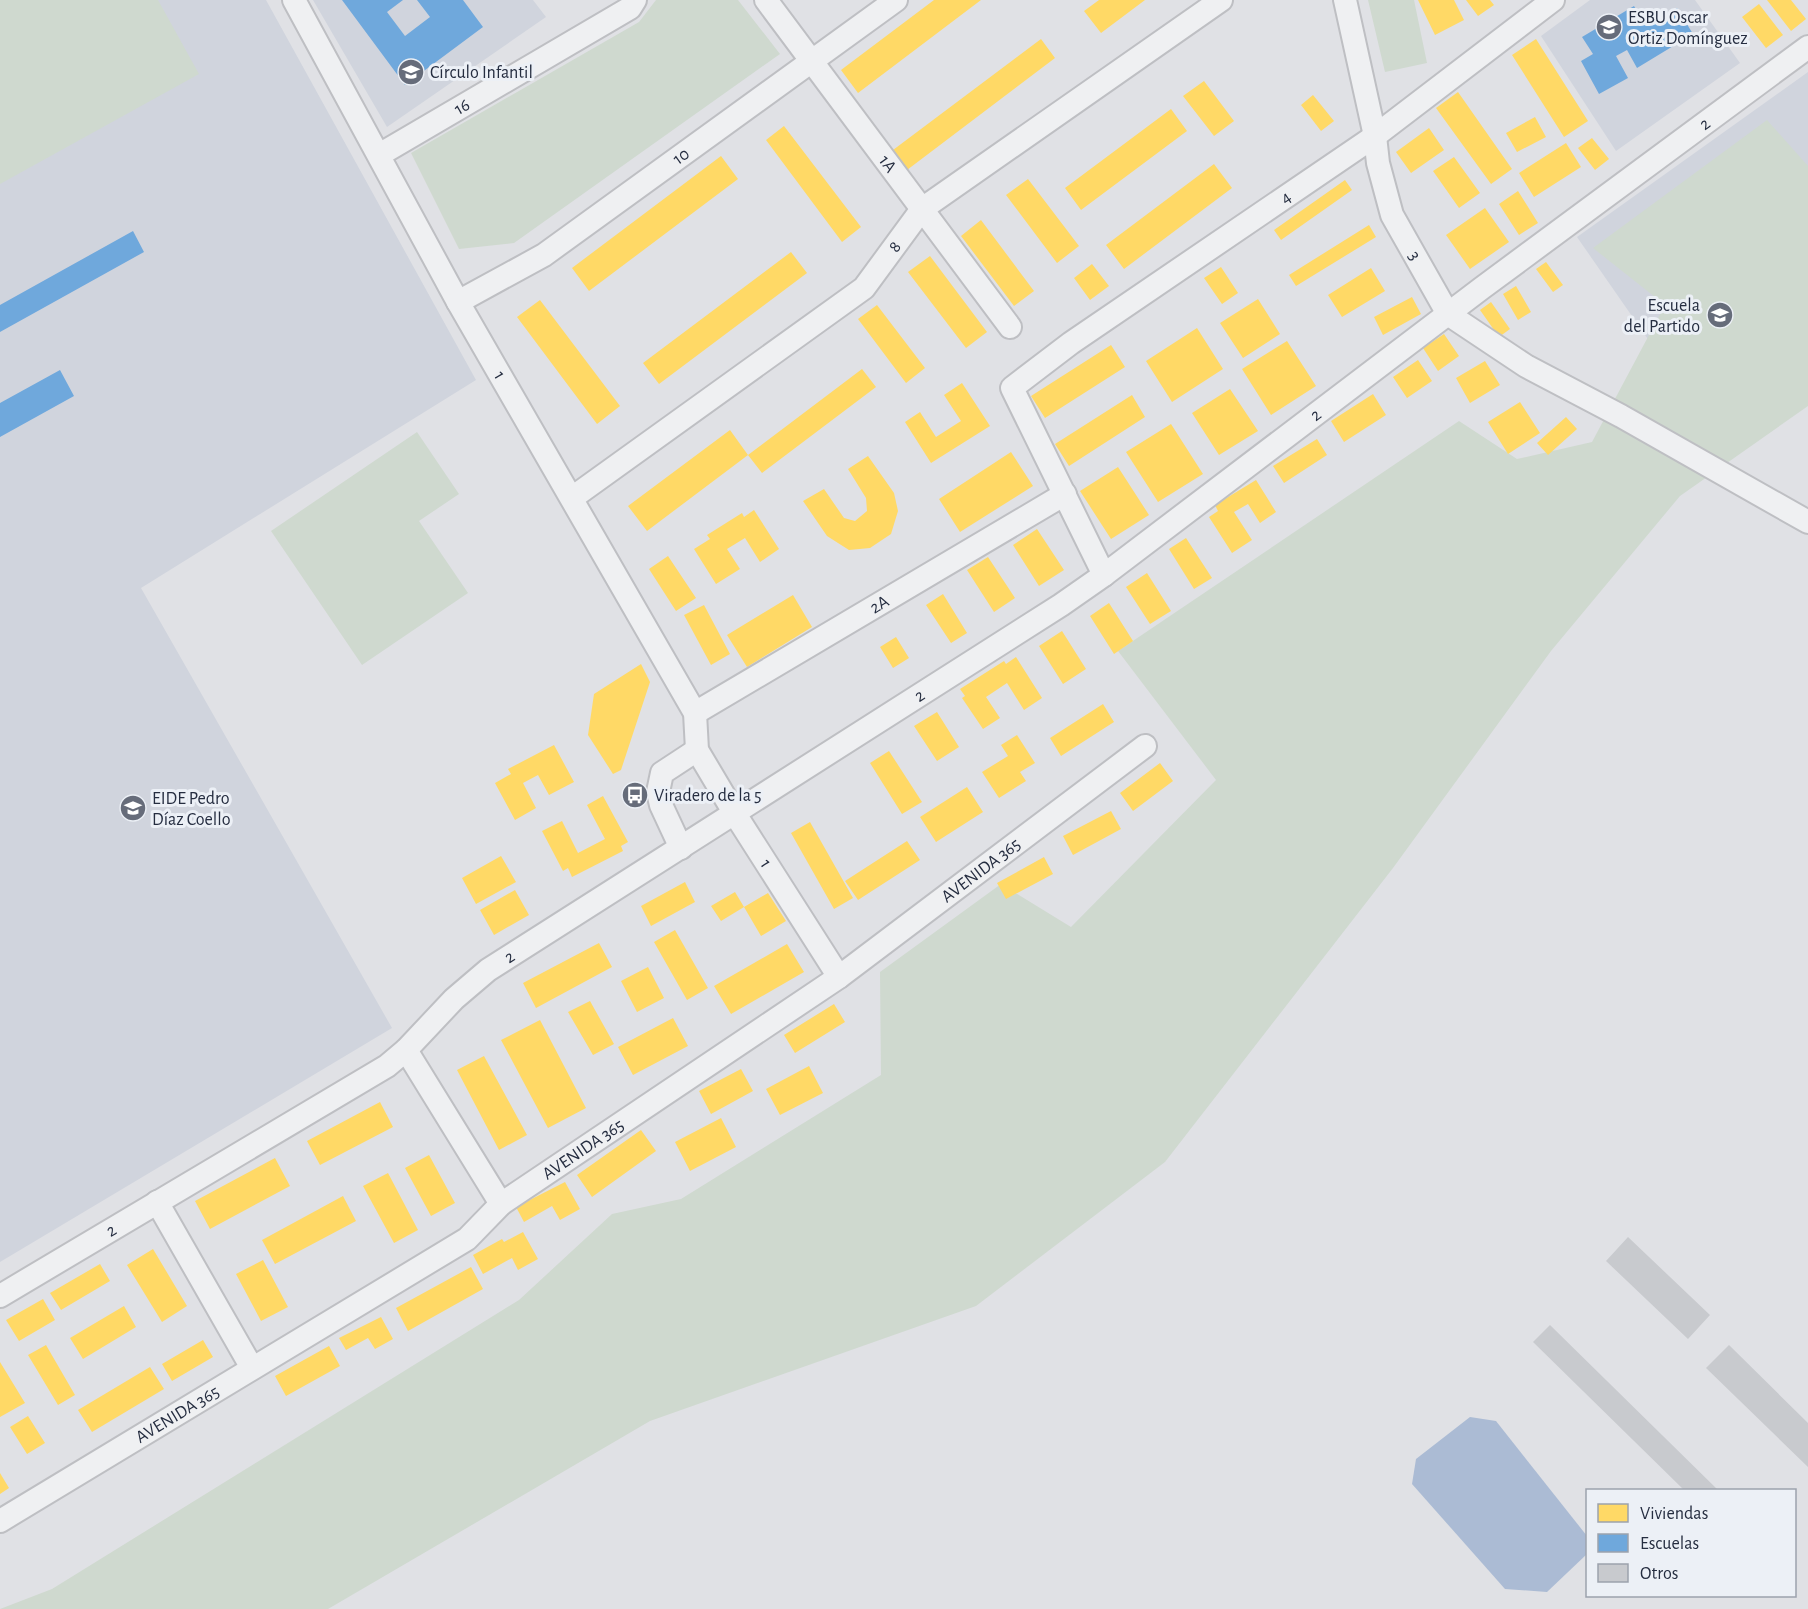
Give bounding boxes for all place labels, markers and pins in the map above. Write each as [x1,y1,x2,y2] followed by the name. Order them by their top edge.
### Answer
[1628,9,1748,48] place label: ESBU Oscar Ortiz Domínguez
[1594,12,1624,42] school or university icon: ESBU Oscar Ortiz Domínguez
[396,57,426,87] school or university icon: Círculo Infantil
[430,64,533,82] place label: Círculo Infantil
[1624,297,1700,336] place label: Escuela del Partido
[1705,300,1735,330] school or university icon: Escuela del Partido
[620,780,650,810] bus stop icon: Viradero de la 5
[654,787,762,805] place label: Viradero de la 5
[152,790,231,829] place label: EIDE Pedro Díaz Coello
[118,793,148,823] school or university icon: EIDE Pedro Díaz Coello

